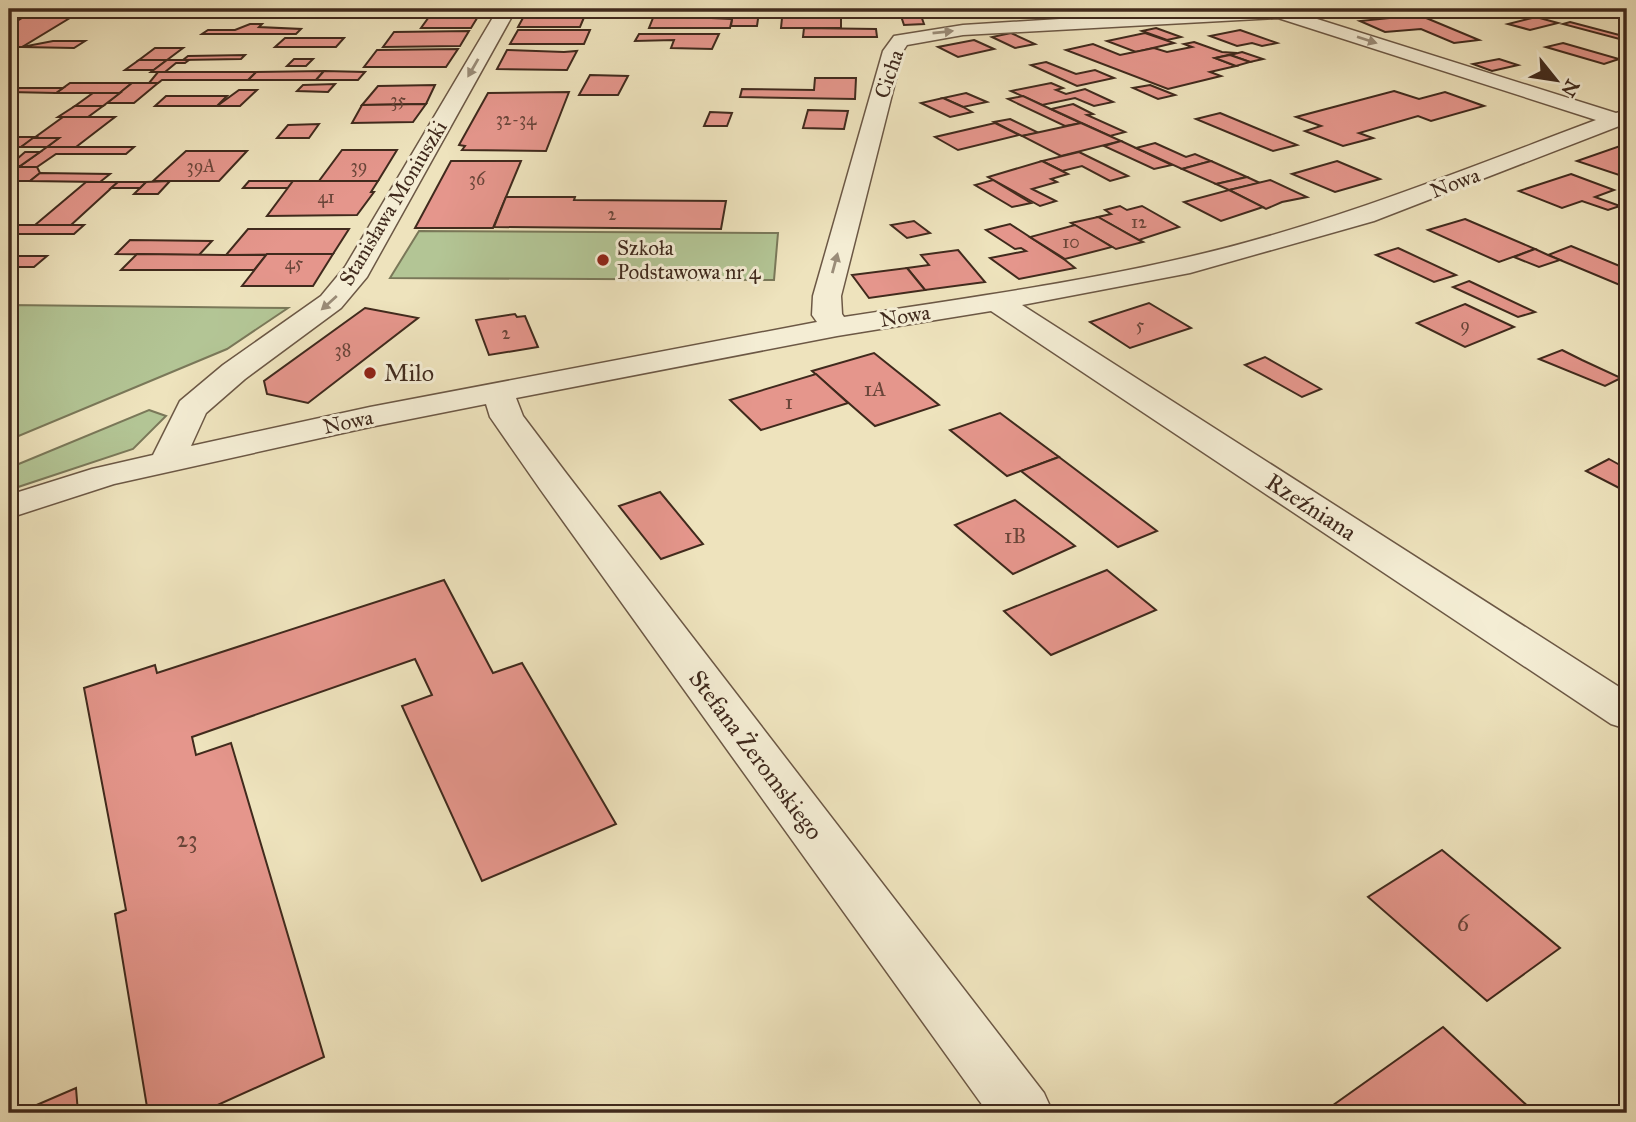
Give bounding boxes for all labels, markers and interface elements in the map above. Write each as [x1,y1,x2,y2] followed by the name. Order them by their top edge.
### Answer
[933,27,955,38] one-way arrow
[1357,35,1378,46] one-way arrow
[869,46,909,102] street label: Cicha
[1520,46,1590,116] north arrow
[467,58,479,78] one-way arrow
[1556,76,1584,101] text: N
[390,89,406,111] house number: 35
[496,108,537,130] house number: 32-34
[333,116,453,290] street label: Stanisława Moniuszki
[187,155,216,177] house number: 39A
[351,155,367,177] house number: 39
[1427,162,1483,204] street label: Nowa
[469,168,486,190] house number: 36
[317,186,335,208] house number: 41
[608,203,617,225] house number: 2
[1131,211,1147,233] house number: 12
[1062,231,1080,253] house number: 10
[617,235,762,285] place label: Szkoła Podstawowa nr 4
[285,252,304,274] house number: 45
[595,252,611,268] marker: Szkoła Podstawowa nr 4
[830,252,841,274] one-way arrow
[320,295,338,311] one-way arrow
[878,299,932,333] street label: Nowa
[1136,314,1145,336] house number: 5
[1460,314,1470,336] house number: 9
[502,322,511,344] house number: 2
[335,339,351,361] house number: 38
[384,358,434,388] place label: Milo
[362,365,378,381] marker: Milo
[864,376,886,402] house number: 1A
[785,389,793,415] house number: 1
[321,404,376,440] street label: Nowa
[1260,467,1363,548] street label: Rzeźniana
[1004,523,1026,549] house number: 1B
[682,664,830,846] street label: Stefana Żeromskiego
[176,824,198,854] house number: 23
[1457,908,1470,938] house number: 6

